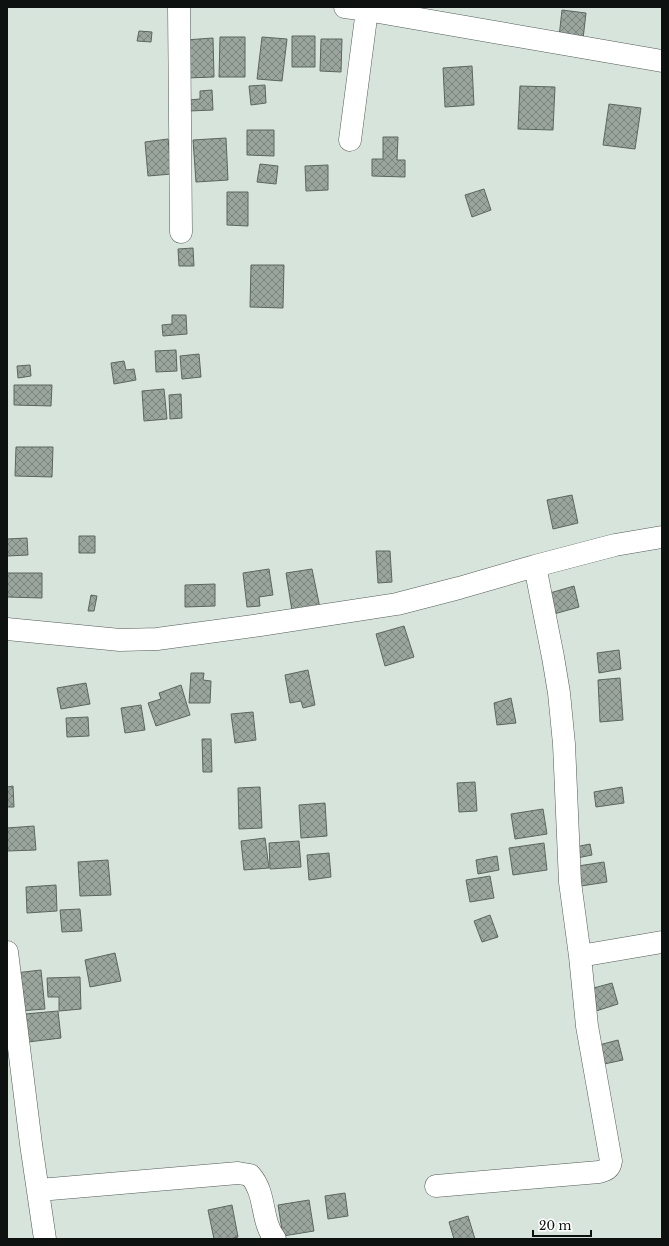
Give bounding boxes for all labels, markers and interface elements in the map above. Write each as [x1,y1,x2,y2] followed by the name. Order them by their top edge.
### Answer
[533,1212,591,1238] scale bar
[539,1218,571,1233] text: 20 m

